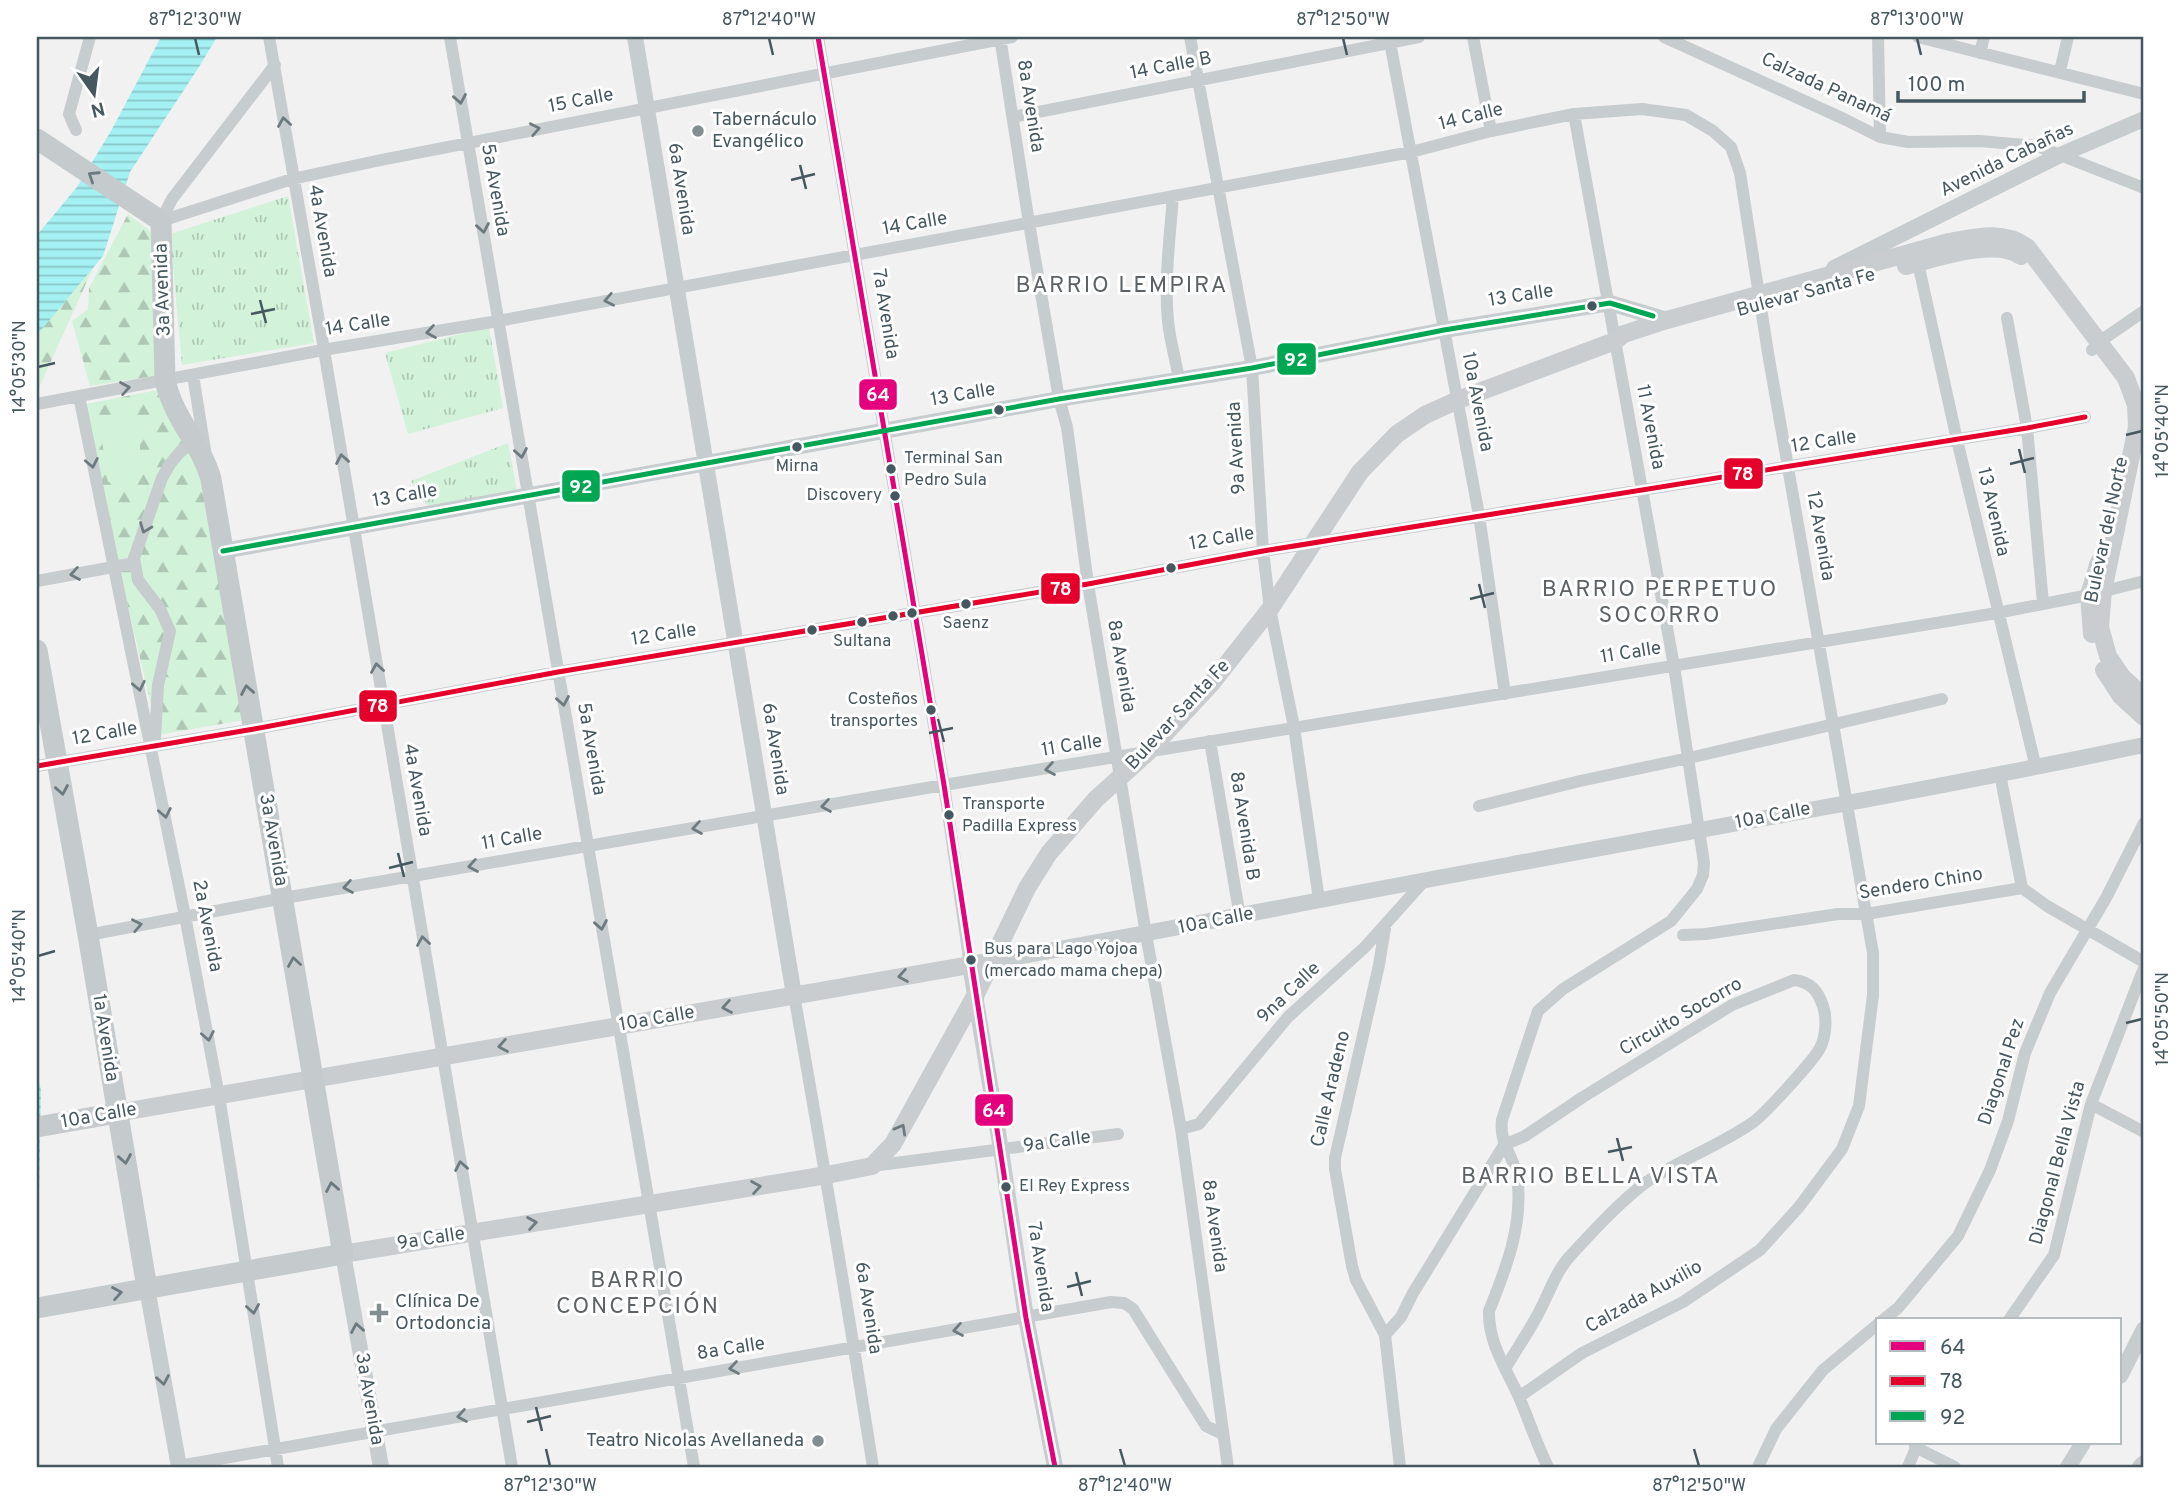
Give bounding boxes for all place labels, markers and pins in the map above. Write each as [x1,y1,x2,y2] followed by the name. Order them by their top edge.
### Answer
[712,108,817,154] place label: Tabernáculo Evangélico
[690,123,706,139] marker: Tabernáculo Evangélico
[1585,299,1599,313] unlabelled marker
[992,403,1006,417] unlabelled marker
[790,440,804,454] marker: Mirna
[904,448,1003,492] place label: Terminal San Pedro Sula
[775,456,819,478] place label: Mirna
[884,462,898,476] marker: Terminal San Pedro Sula
[807,485,882,507] place label: Discovery
[888,489,902,503] marker: Discovery
[1164,561,1178,575] unlabelled marker
[959,597,973,611] marker: Saenz
[905,606,919,620] unlabelled marker
[886,609,900,623] unlabelled marker
[943,613,989,635] place label: Saenz
[855,615,869,629] marker: Sultana
[805,623,819,637] unlabelled marker
[833,631,891,653] place label: Sultana
[830,689,918,733] place label: Costeños transportes
[924,703,938,717] marker: Costeños transportes
[962,794,1077,838] place label: Transporte Padilla Express
[942,808,956,822] marker: Transporte Padilla Express
[984,939,1163,983] place label: Bus para Lago Yojoa (mercado mama chepa)
[964,953,978,967] marker: Bus para Lago Yojoa (mercado mama chepa)
[1019,1176,1130,1198] place label: El Rey Express
[999,1180,1013,1194] marker: El Rey Express
[395,1290,491,1336] place label: Clínica De Ortodoncia
[369,1303,389,1323] marker: Clínica De Ortodoncia
[586,1429,804,1453] place label: Teatro Nicolas Avellaneda
[810,1433,826,1449] marker: Teatro Nicolas Avellaneda

